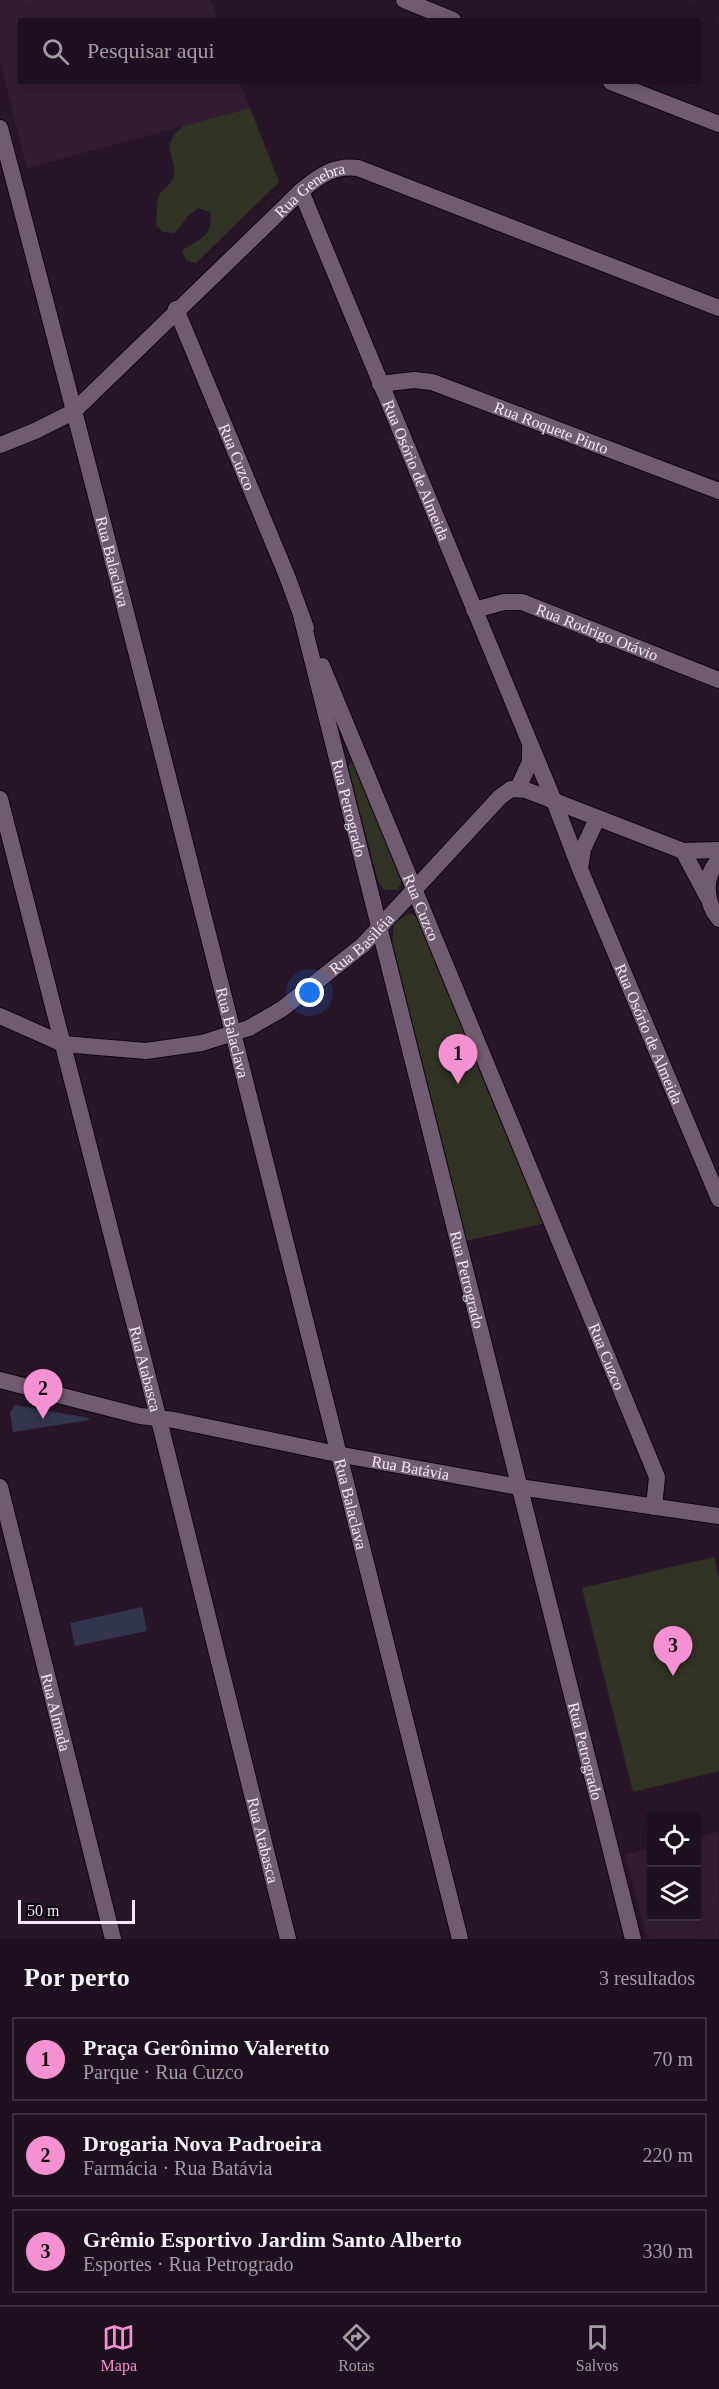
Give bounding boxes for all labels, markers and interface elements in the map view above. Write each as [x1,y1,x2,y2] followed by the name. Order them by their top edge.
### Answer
[18,18,701,84] search box
[39,35,72,68] icon: search
[87,38,215,63] text: Pesquisar aqui
[271,160,346,221] street label: Rua Genebra
[380,397,453,543] street label: Rua Osório de Almeida
[492,398,611,457] street label: Rua Roquete Pinto
[216,421,258,493] street label: Rua Cuzco
[93,515,132,609] street label: Rua Balaclava
[534,600,661,664] street label: Rua Rodrigo Otávio
[329,758,369,859] street label: Rua Petrogrado
[400,872,443,943] street label: Rua Cuzco
[326,910,397,978] street label: Rua Basiléia
[612,961,686,1107] street label: Rua Osório de Almeida
[295,978,324,1007] your location
[213,985,252,1080] street label: Rua Balaclava
[438,1034,478,1084] pin: 1
[447,1229,488,1330] street label: Rua Petrogrado
[585,1321,628,1393] street label: Rua Cuzco
[126,1324,164,1413] street label: Rua Atabasca
[24,1370,63,1419] pin: 2
[370,1452,451,1483] street label: Rua Batávia
[331,1457,370,1551] street label: Rua Balaclava
[654,1626,692,1676] pin: 3
[38,1672,74,1753] street label: Rua Almada
[565,1701,606,1802] street label: Rua Petrogrado
[244,1796,282,1885] street label: Rua Atabasca
[647,1813,701,1921] map controls
[647,1813,701,1867] button: locate
[647,1867,701,1921] button: layers
[18,1897,135,1924] scale bar
[27,1902,59,1919] text: 50 m
[24,1963,130,1992] text: Por perto
[599,1967,695,1989] text: 3 resultados
[83,2035,329,2060] text: Praça Gerônimo Valeretto
[41,2048,51,2070] text: 1
[652,2048,693,2070] text: 70 m
[83,2061,244,2083] text: Parque · Rua Cuzco
[83,2131,322,2156] text: Drogaria Nova Padroeira
[41,2144,51,2166] text: 2
[642,2144,693,2166] text: 220 m
[83,2157,272,2179] text: Farmácia · Rua Batávia
[83,2227,462,2252] text: Grêmio Esportivo Jardim Santo Alberto
[41,2240,51,2262] text: 3
[642,2240,693,2262] text: 330 m
[83,2253,294,2275] text: Esportes · Rua Petrogrado
[101,2321,137,2375] tab: Mapa
[338,2321,375,2375] tab: Rotas
[576,2321,618,2375] tab: Salvos

